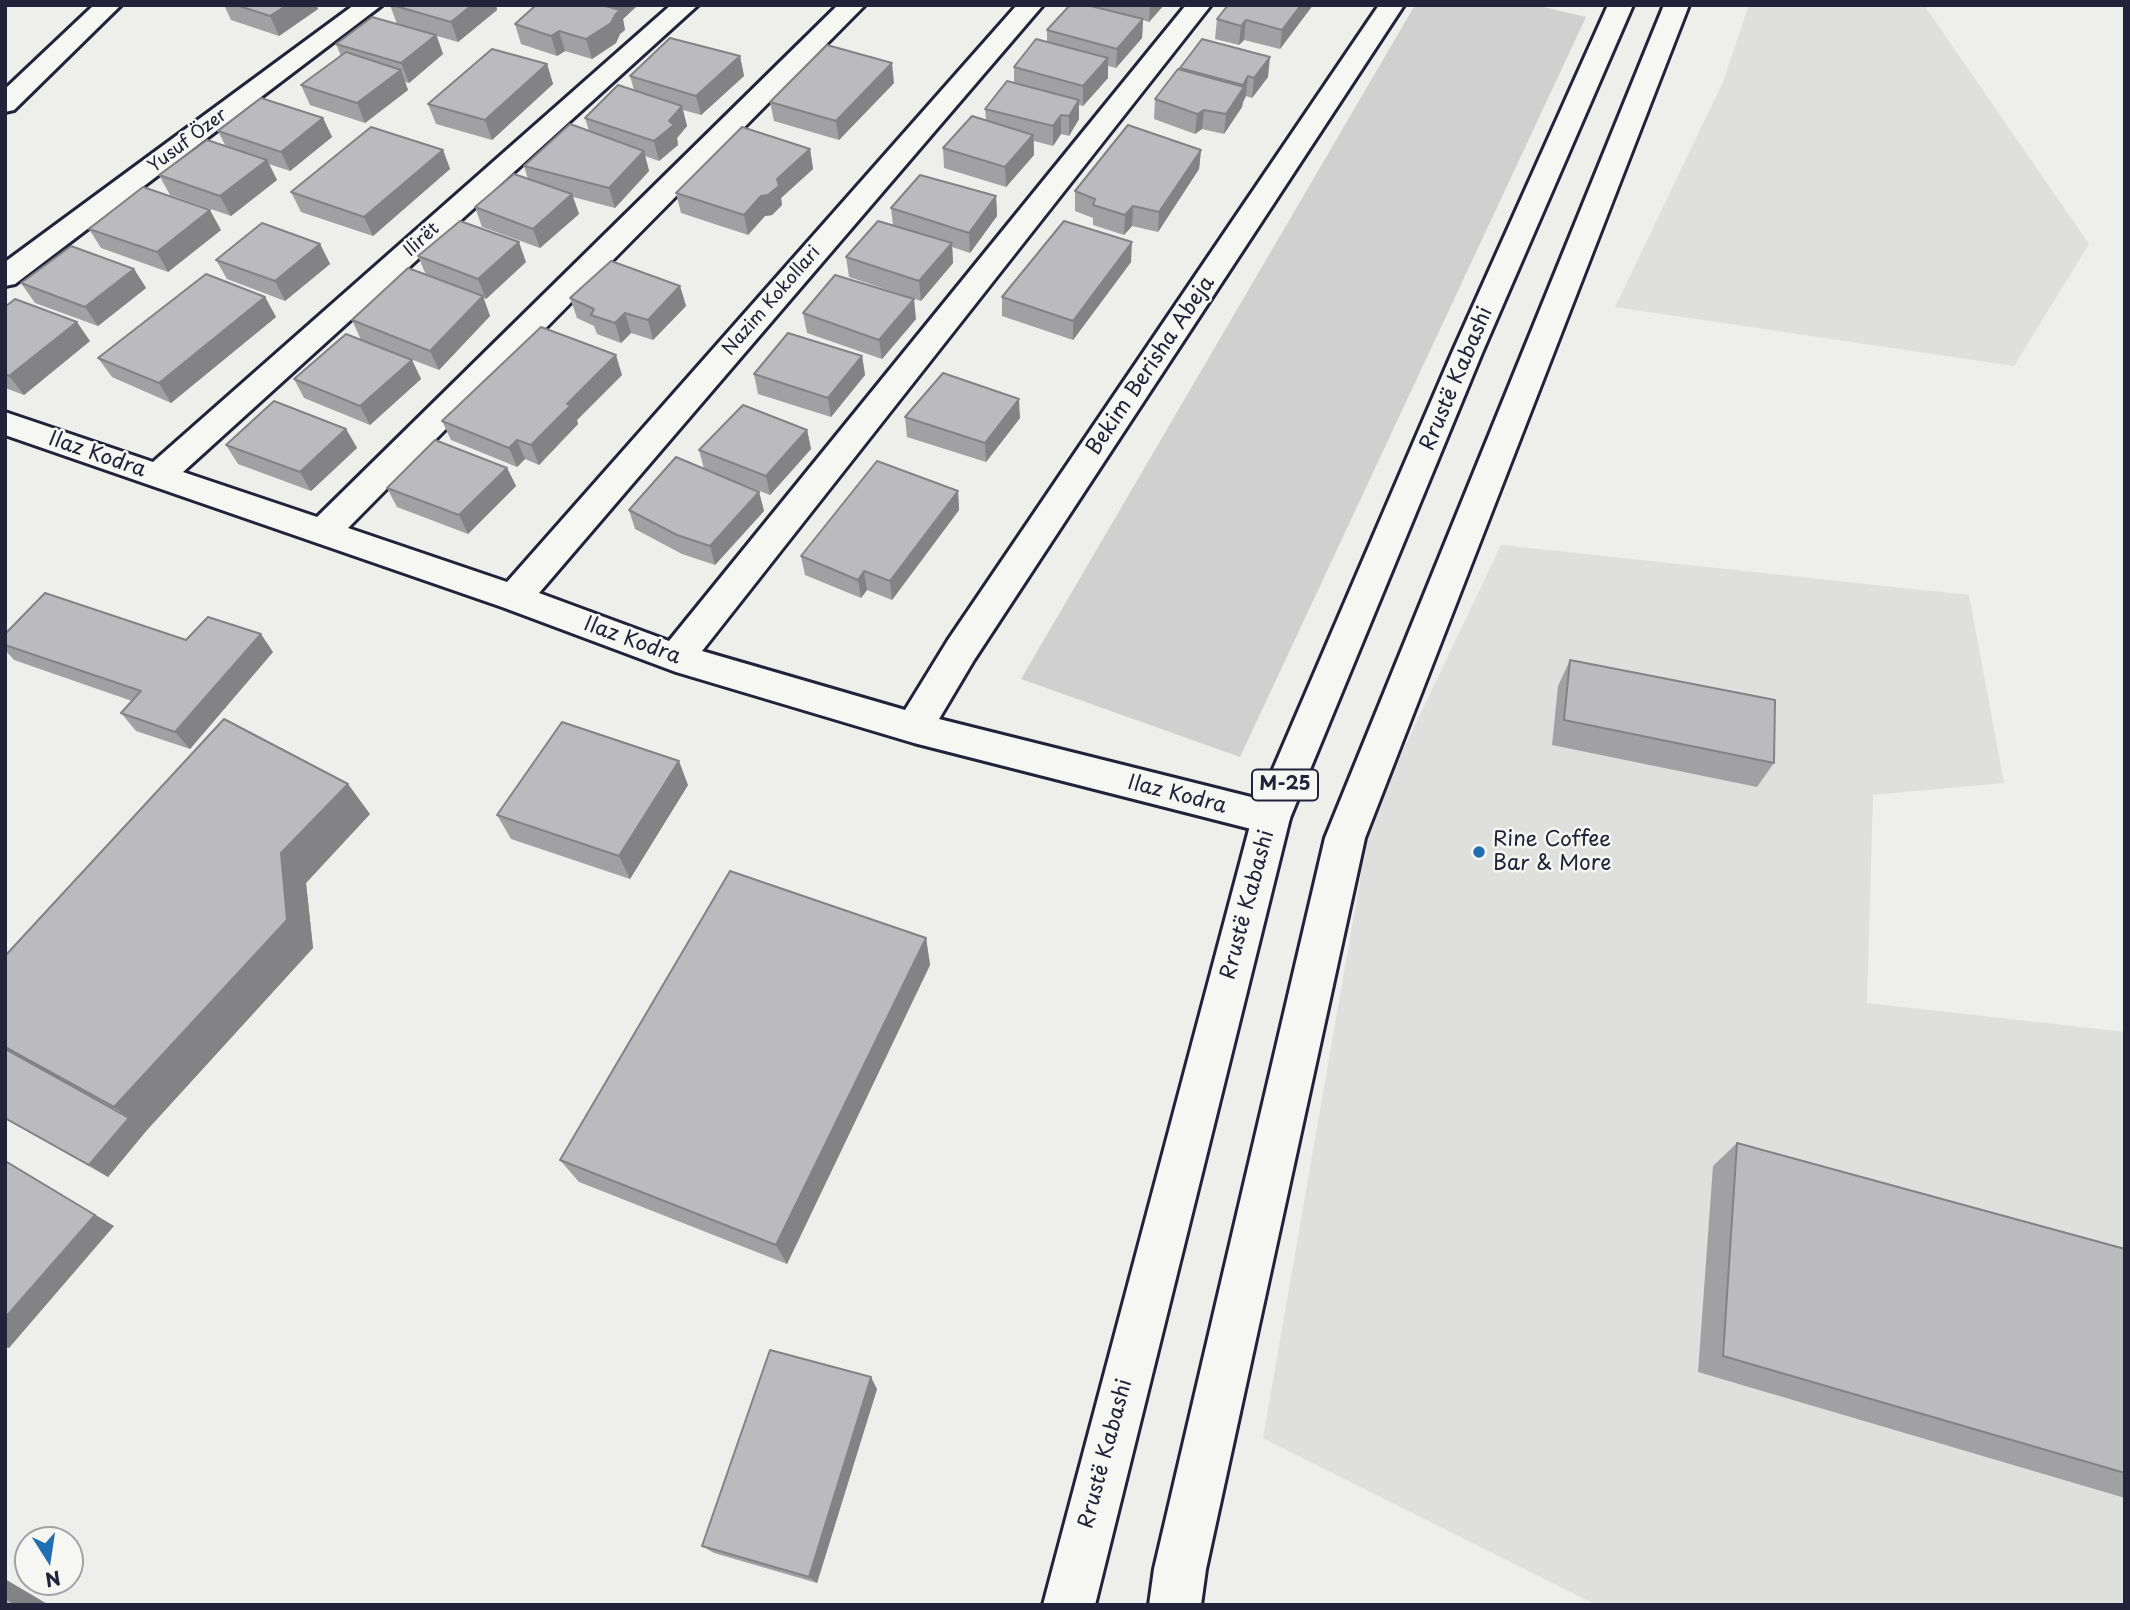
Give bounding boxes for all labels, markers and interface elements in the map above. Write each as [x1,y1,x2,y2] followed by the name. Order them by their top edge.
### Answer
[144,104,232,178] street label: Yusuf Özer
[400,218,444,262] street label: Ilirët
[719,242,825,360] street label: Nazim Kokollari
[1082,272,1220,460] street label: Bekim Berisha Abeja
[1415,303,1499,455] street label: Rrustë Kabashi
[45,427,149,483] street label: Ilaz Kodra
[580,612,684,670] street label: Ilaz Kodra
[1252,770,1318,800] road number: M-25
[1125,771,1229,819] street label: Ilaz Kodra
[1216,827,1280,983] street label: Rrustë Kabashi
[1493,827,1611,877] place label: Rine Coffee Bar & More
[1471,844,1487,860] marker: Rine Coffee Bar & More
[1074,1376,1138,1532] street label: Rrustë Kabashi
[14,1526,84,1596] north arrow
[43,1564,63,1595] text: N

